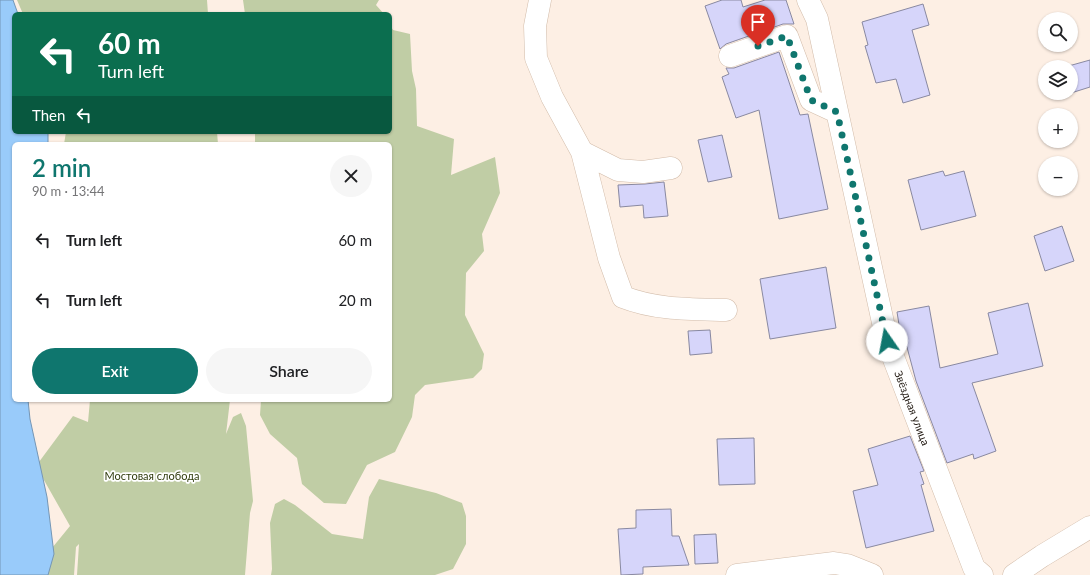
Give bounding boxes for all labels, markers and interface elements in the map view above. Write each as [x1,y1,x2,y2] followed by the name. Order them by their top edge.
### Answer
[741,5,775,46] pin
[747,11,769,33] icon: arrive
[1038,12,1078,196] map controls
[1038,12,1078,52] button: search
[98,26,161,60] text: 60 m
[32,28,84,80] icon: left
[98,60,164,82] text: Turn left
[1038,60,1078,100] button: layers
[73,104,95,126] icon: left
[32,106,65,124] text: Then
[1038,108,1078,148] button: +
[32,153,91,182] text: 2 min
[330,155,372,197] button: close
[1038,156,1078,196] button: −
[32,183,105,199] text: 90 m · 13:44
[32,229,54,251] icon: left
[66,231,122,249] text: Turn left
[338,231,372,249] text: 60 m
[32,289,54,311] icon: left
[66,291,122,309] text: Turn left
[338,291,372,309] text: 20 m
[866,320,908,362] position arrow
[32,348,198,394] button: Exit
[206,348,372,394] button: Share
[892,369,933,447] street label: Звёздная улица
[105,469,199,482] park label: Мостовая слобода

